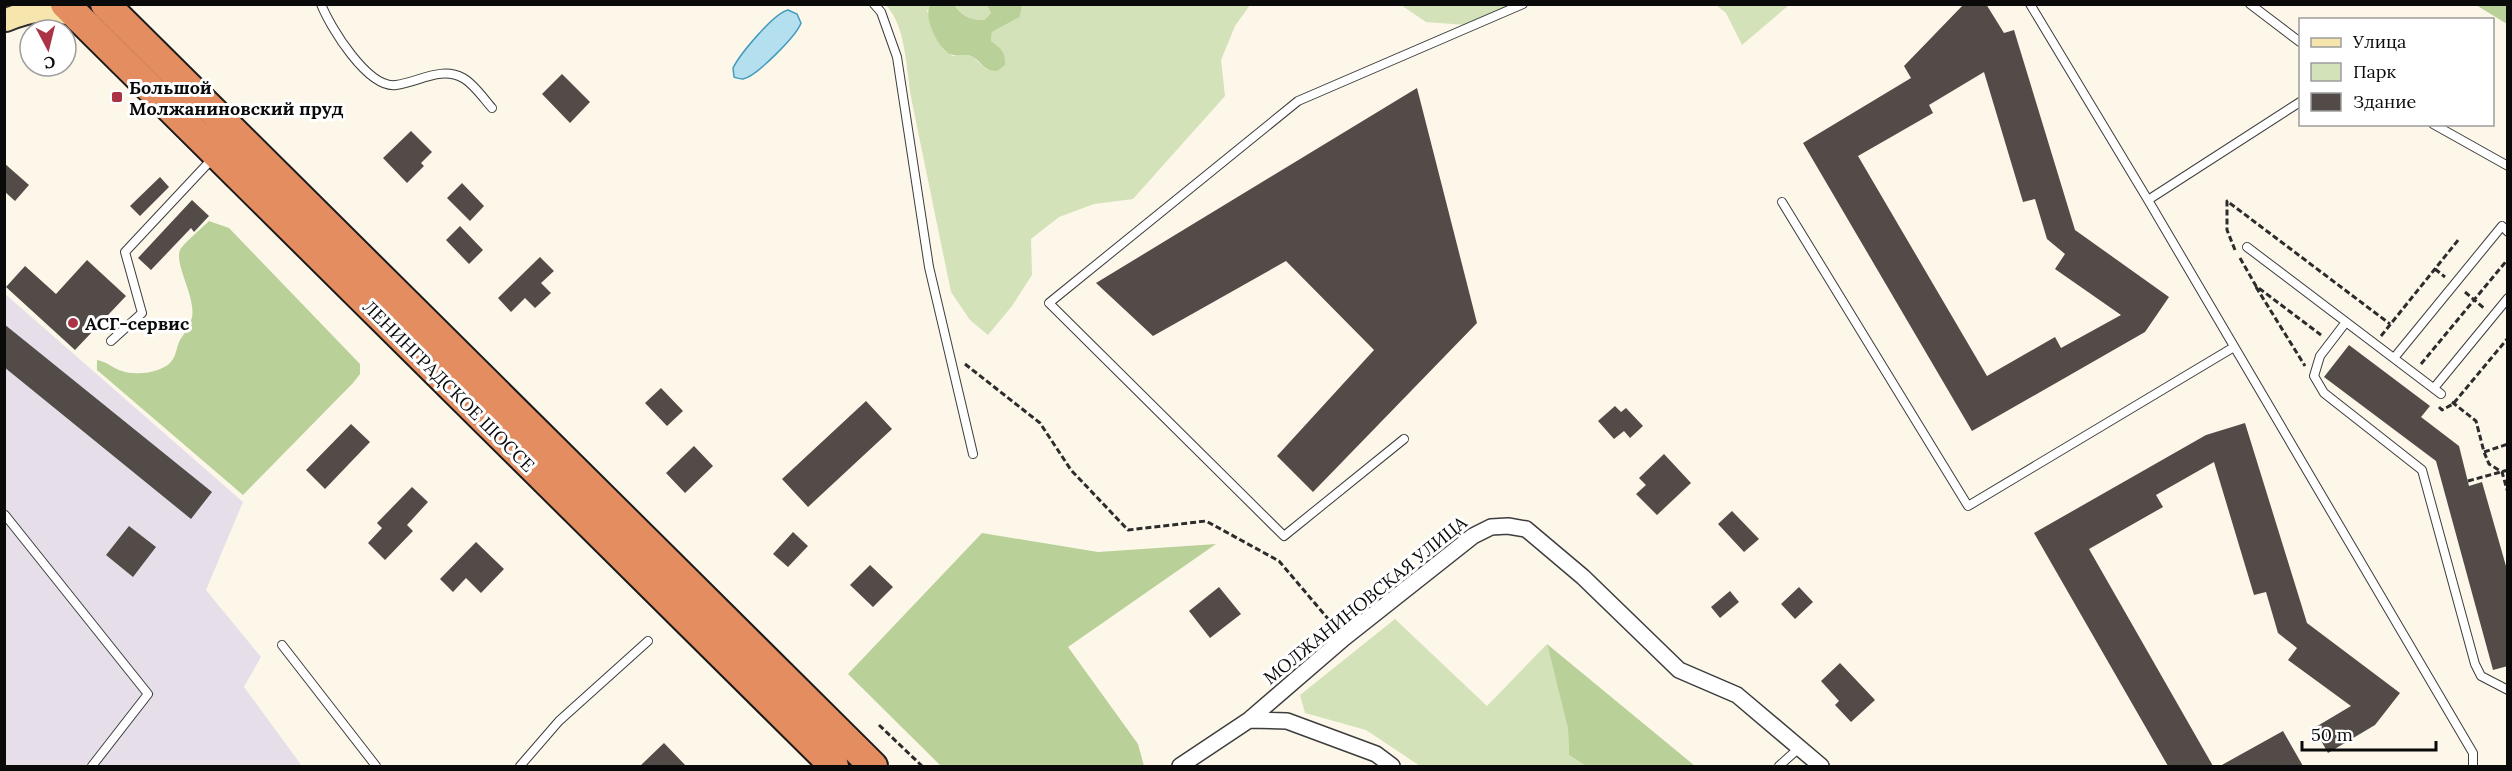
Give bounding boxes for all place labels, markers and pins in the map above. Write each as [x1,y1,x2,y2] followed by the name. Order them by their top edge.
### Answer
[129,76,344,120] place label: Большой Молжаниновский пруд
[110,90,124,104] marker: Большой Молжаниновский пруд
[85,312,190,335] place label: АСГ-сервис
[66,316,80,330] marker: АСГ-сервис

